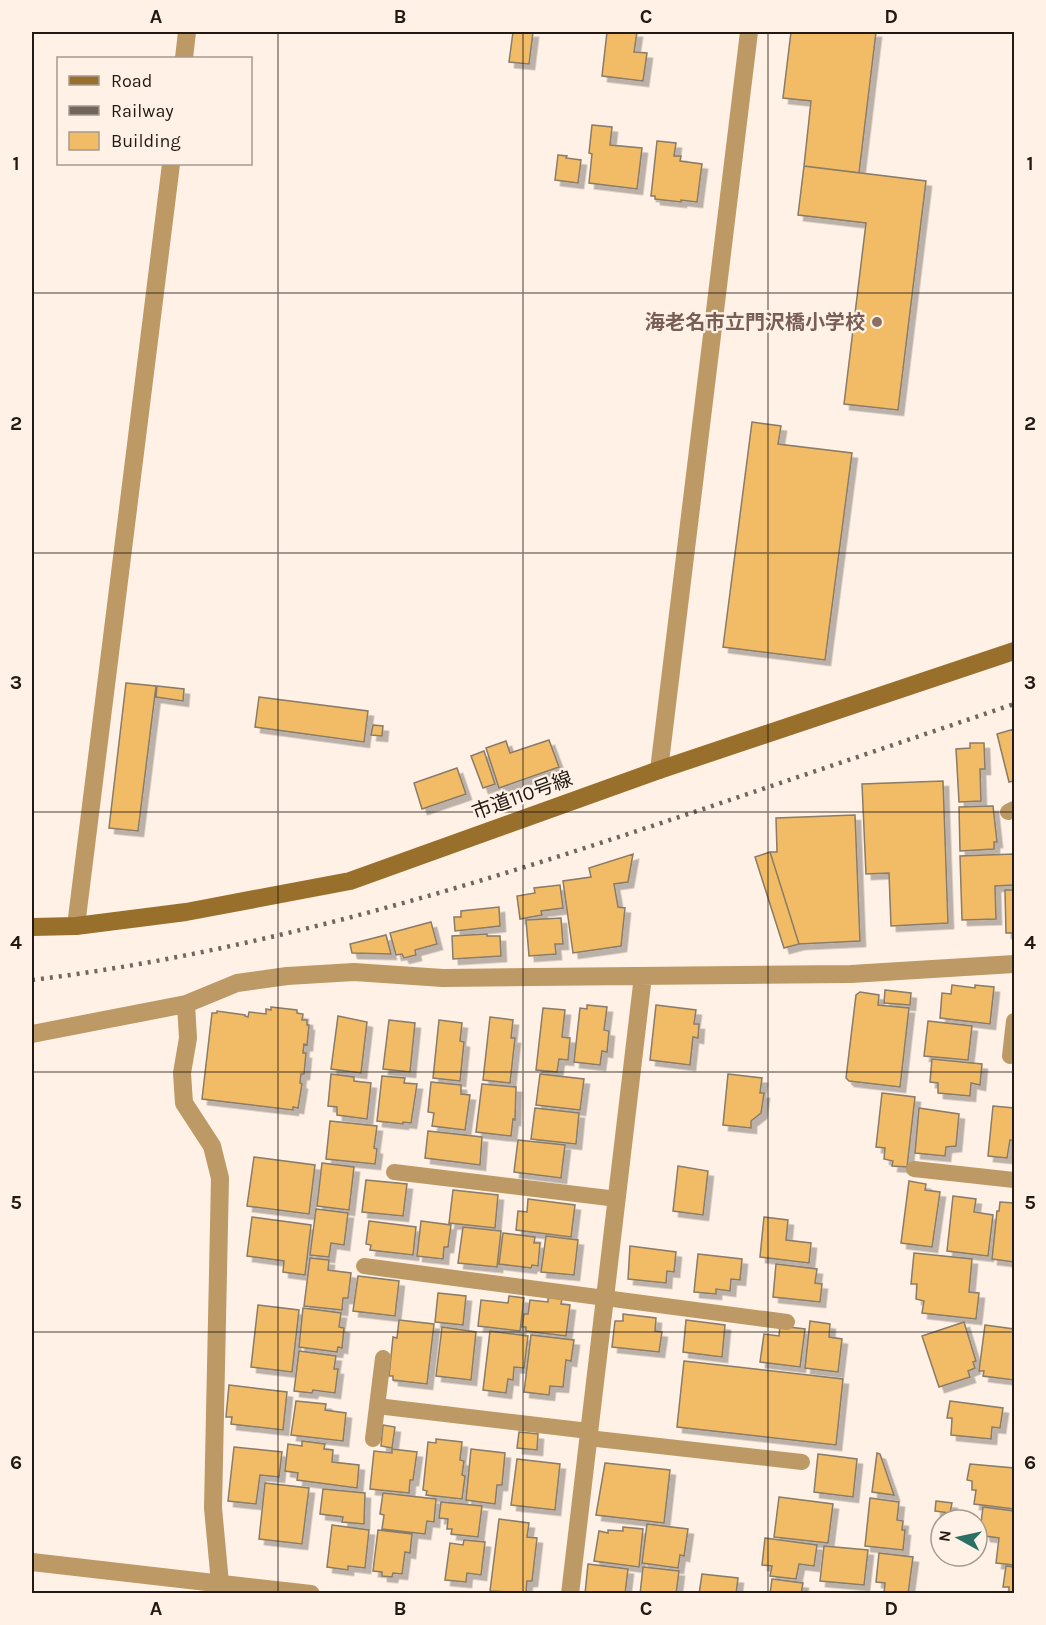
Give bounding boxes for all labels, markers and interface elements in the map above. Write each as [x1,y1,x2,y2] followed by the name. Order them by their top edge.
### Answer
[150,5,163,28] text: A
[394,5,406,28] text: B
[640,5,652,28] text: C
[884,5,898,28] text: D
[57,57,252,165] legend
[111,70,152,92] text: Road
[111,100,174,122] text: Railway
[111,130,181,152] text: Building
[12,152,20,175] text: 1
[1026,152,1034,175] text: 1
[645,311,865,334] place label: 海老名市立門沢橋小学校
[870,315,884,329] marker: 海老名市立門沢橋小学校
[10,412,22,435] text: 2
[1024,412,1036,435] text: 2
[10,671,22,694] text: 3
[1024,671,1036,694] text: 3
[469,767,575,824] street label: 市道110号線
[10,931,22,954] text: 4
[1024,931,1036,954] text: 4
[10,1191,22,1214] text: 5
[1024,1191,1036,1214] text: 5
[10,1451,22,1474] text: 6
[1024,1451,1036,1474] text: 6
[929,1508,989,1568] north arrow
[934,1529,955,1543] text: N
[150,1597,163,1620] text: A
[394,1597,406,1620] text: B
[640,1597,652,1620] text: C
[884,1597,898,1620] text: D

